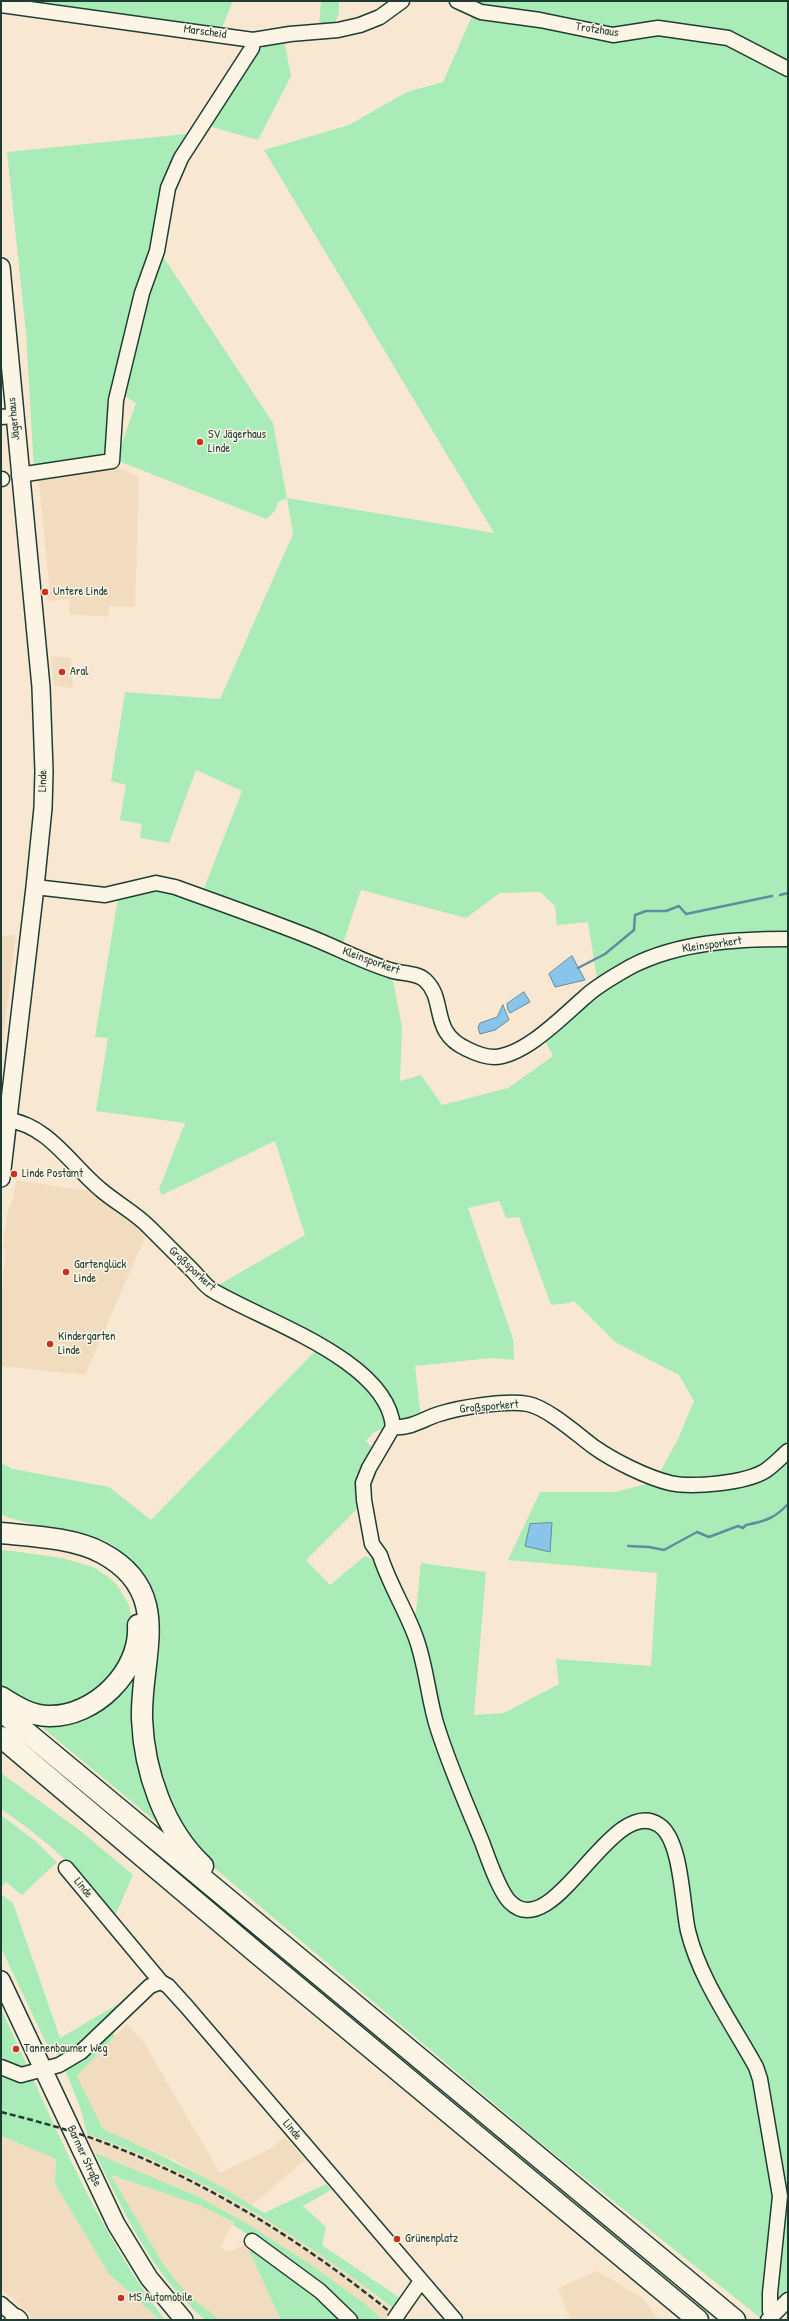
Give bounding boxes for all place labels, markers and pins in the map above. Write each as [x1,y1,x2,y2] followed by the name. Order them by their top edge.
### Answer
[208,428,266,456] place label: SV Jägerhaus Linde
[195,437,205,447] marker: SV Jägerhaus Linde
[53,585,108,599] place label: Untere Linde
[40,587,50,597] marker: Untere Linde
[70,665,88,679] place label: Aral
[57,667,67,677] marker: Aral
[22,1167,83,1181] place label: Linde Postamt
[9,1169,19,1179] marker: Linde Postamt
[74,1258,126,1286] place label: Gartenglück Linde
[61,1267,71,1277] marker: Gartenglück Linde
[58,1330,115,1358] place label: Kindergarten Linde
[45,1339,55,1349] marker: Kindergarten Linde
[24,2042,108,2056] place label: Tannenbaumer Weg
[11,2044,21,2054] marker: Tannenbaumer Weg
[405,2232,458,2246] place label: Grünenplatz
[392,2234,402,2244] marker: Grünenplatz
[129,2291,193,2305] place label: MS Automobile
[116,2293,126,2303] marker: MS Automobile

